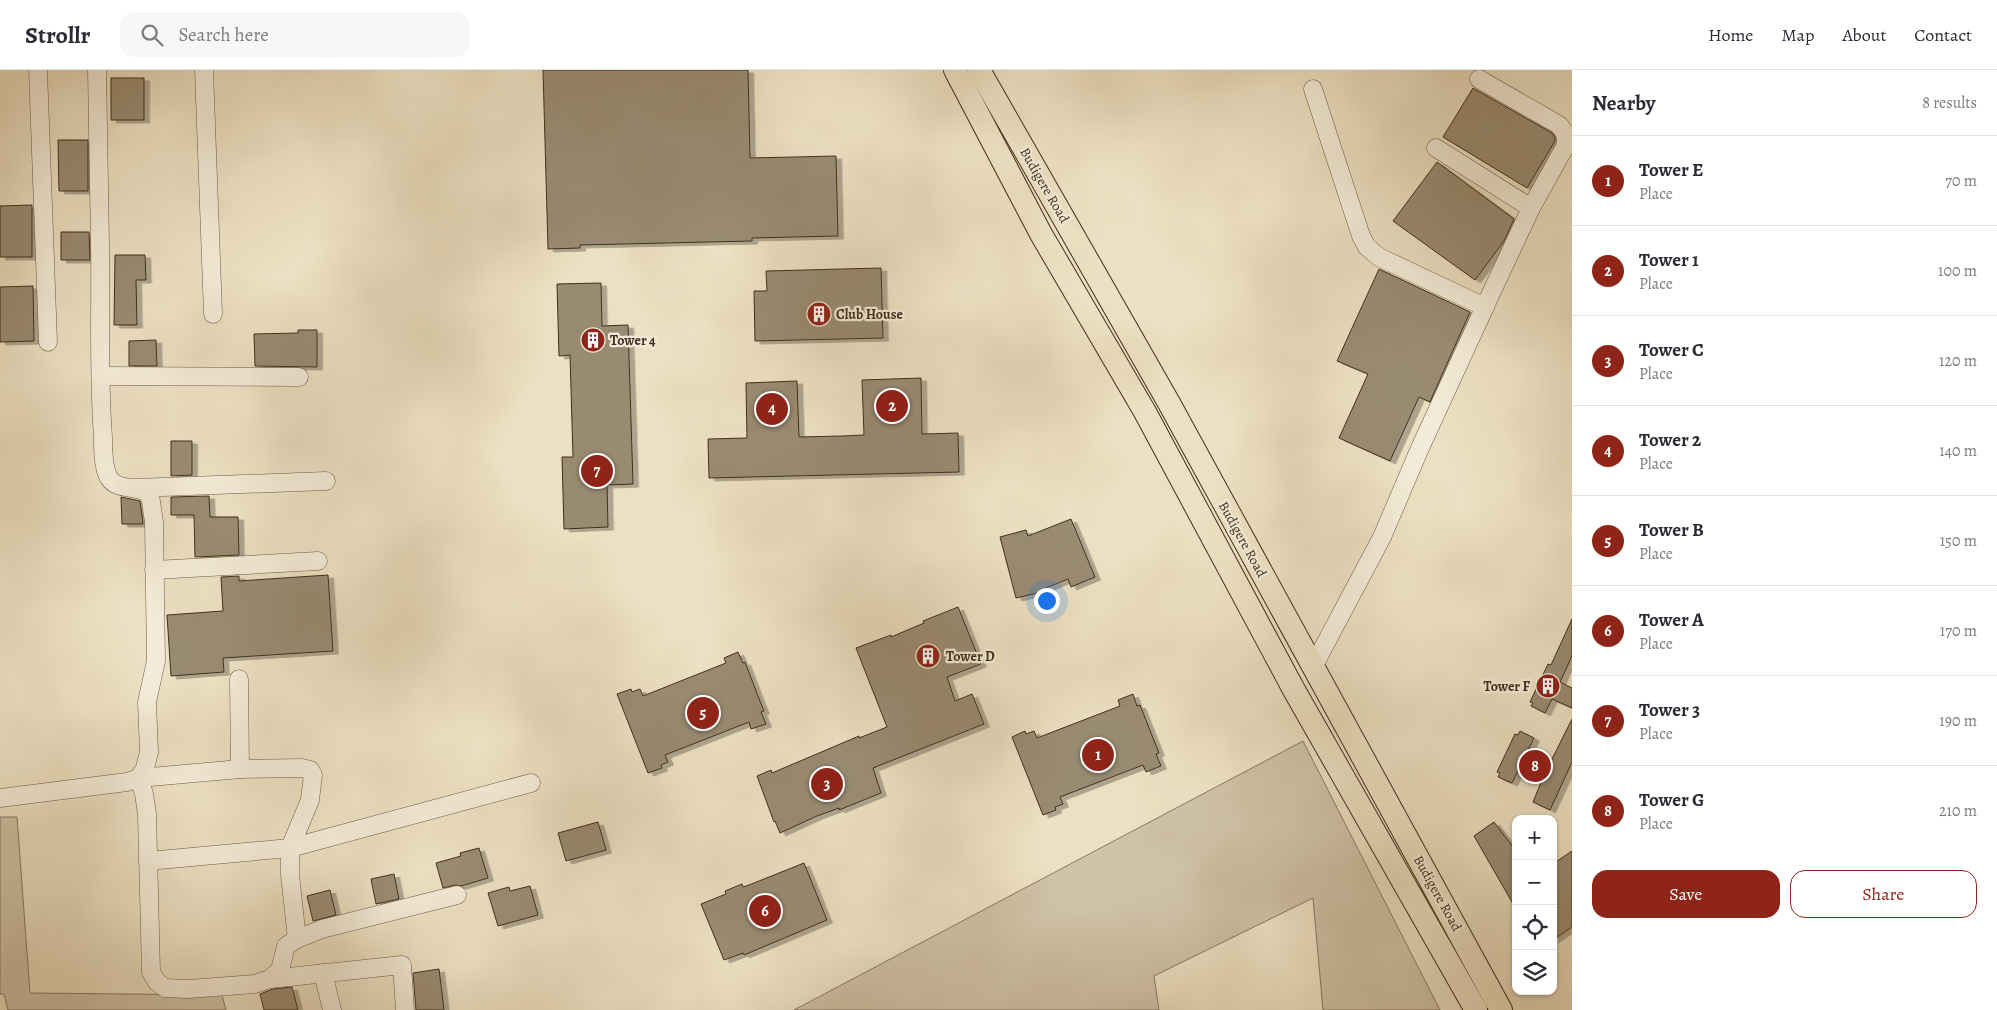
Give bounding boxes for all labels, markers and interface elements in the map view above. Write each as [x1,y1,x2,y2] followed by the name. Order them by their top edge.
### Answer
[120,12,470,57] search box
[25,19,90,51] text: Strollr
[138,21,166,49] icon: search
[178,22,269,48] text: Search here
[1708,23,1753,47] text: Home
[1781,23,1814,47] text: Map
[1842,23,1886,47] text: About
[1914,23,1972,47] text: Contact
[1592,89,1655,117] text: Nearby
[1922,92,1977,114] text: 8 results
[1015,144,1074,227] street label: Budigere Road
[1639,157,1703,183] text: Tower E
[1605,170,1611,192] text: 1
[1945,170,1977,192] text: 70 m
[1639,183,1673,205] text: Place
[1639,247,1699,273] text: Tower 1
[1604,260,1612,282] text: 2
[1938,260,1977,282] text: 100 m
[1639,273,1673,295] text: Place
[806,301,832,327] building icon: Club House
[836,305,903,324] place label: Club House
[580,327,606,353] building icon: Tower 4
[610,331,656,350] place label: Tower 4
[1639,337,1704,363] text: Tower C
[1605,350,1611,372] text: 3
[1939,350,1977,372] text: 120 m
[1639,363,1673,385] text: Place
[876,387,908,425] pin: 2
[756,390,788,428] pin: 4
[1639,427,1701,453] text: Tower 2
[1604,440,1612,462] text: 4
[1939,440,1977,462] text: 140 m
[581,452,613,490] pin: 7
[1639,453,1673,475] text: Place
[1214,498,1271,581] street label: Budigere Road
[1639,517,1704,543] text: Tower B
[1605,530,1611,552] text: 5
[1940,530,1977,552] text: 150 m
[1639,543,1673,565] text: Place
[1034,588,1060,614] your location
[1639,607,1704,633] text: Tower A
[1604,620,1612,642] text: 6
[1940,620,1977,642] text: 170 m
[1639,633,1673,655] text: Place
[915,643,941,669] building icon: Tower D
[946,647,995,666] place label: Tower D
[1535,673,1561,699] building icon: Tower F
[1483,677,1531,696] place label: Tower F
[687,694,719,732] pin: 5
[1639,697,1700,723] text: Tower 3
[1605,710,1611,732] text: 7
[1939,710,1977,732] text: 190 m
[1639,723,1673,745] text: Place
[1082,736,1114,774] pin: 1
[1519,747,1551,785] pin: 8
[811,765,843,803] pin: 3
[1639,787,1705,813] text: Tower G
[1604,800,1612,822] text: 8
[1939,800,1977,822] text: 210 m
[1639,813,1673,835] text: Place
[1512,815,1557,995] map controls
[1512,815,1557,860] button: +
[1409,852,1466,935] street label: Budigere Road
[1512,860,1557,905] button: −
[1592,870,1780,918] button: Save
[1790,870,1977,918] button: Share
[749,892,781,930] pin: 6
[1512,905,1557,950] button: locate
[1512,950,1557,995] button: layers

